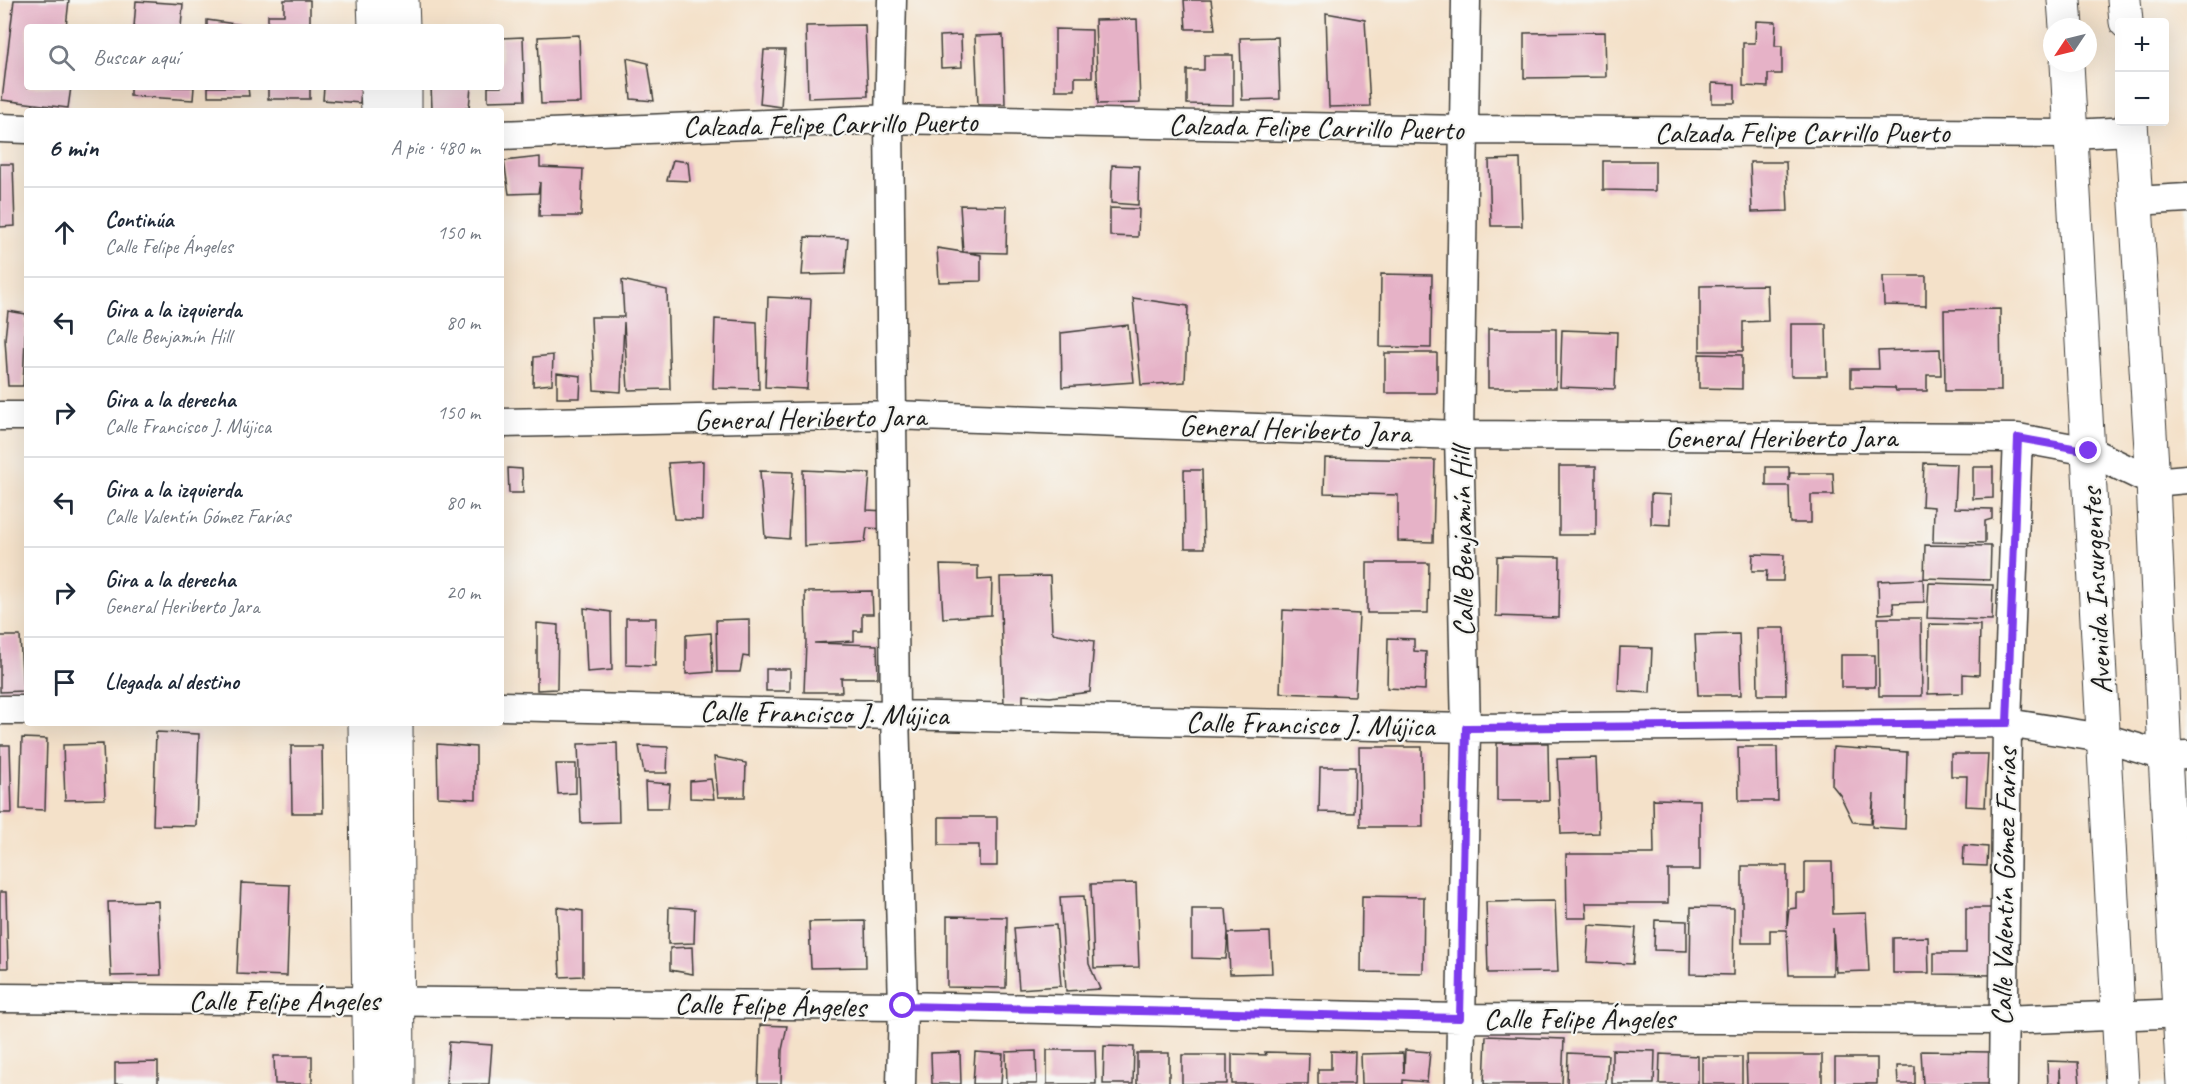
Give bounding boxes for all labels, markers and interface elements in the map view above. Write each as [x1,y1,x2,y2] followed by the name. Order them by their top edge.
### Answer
[2043,18,2097,72] north arrow
[2115,18,2169,126] map controls
[2115,18,2169,72] button: +
[24,24,504,90] search box
[45,41,78,74] icon: search
[93,43,179,71] text: Buscar aquí
[2115,72,2169,126] button: −
[682,102,979,146] street label: Calzada Felipe Carrillo Puerto
[1168,105,1465,149] street label: Calzada Felipe Carrillo Puerto
[1654,113,1951,151] street label: Calzada Felipe Carrillo Puerto
[48,131,98,164] text: 6 min
[391,135,480,160] text: A pie · 480 m
[105,206,173,234] text: Continúa
[48,216,81,249] icon: ahead
[437,220,480,245] text: 150 m
[105,234,232,259] text: Calle Felipe Ángeles
[105,296,242,324] text: Gira a la izquierda
[48,306,81,339] icon: left
[446,310,480,335] text: 80 m
[105,324,232,349] text: Calle Benjamín Hill
[105,386,236,414] text: Gira a la derecha
[48,396,81,429] icon: right
[694,397,929,439] street label: General Heriberto Jara
[437,400,480,425] text: 150 m
[1179,406,1414,452] street label: General Heriberto Jara
[105,414,271,439] text: Calle Francisco J. Mújica
[1665,418,1900,456] street label: General Heriberto Jara
[2075,437,2101,463] route end
[1441,442,1483,637] street label: Calle Benjamín Hill
[105,476,242,504] text: Gira a la izquierda
[2071,484,2120,695] street label: Avenida Insurgentes
[48,486,81,519] icon: left
[446,490,480,515] text: 80 m
[105,504,290,529] text: Calle Valentín Gómez Farías
[105,566,236,594] text: Gira a la derecha
[48,576,81,609] icon: right
[446,580,480,605] text: 20 m
[105,594,260,619] text: General Heriberto Jara
[48,666,81,699] icon: arrive
[105,668,239,696] text: Llegada al destino
[699,692,951,734] street label: Calle Francisco J. Mújica
[1185,703,1437,745] street label: Calle Francisco J. Mújica
[1983,745,2025,1026] street label: Calle Valentín Gómez Farías
[188,981,382,1019] street label: Calle Felipe Ángeles
[674,984,869,1026] street label: Calle Felipe Ángeles
[889,992,915,1018] route start
[1483,999,1677,1037] street label: Calle Felipe Ángeles

